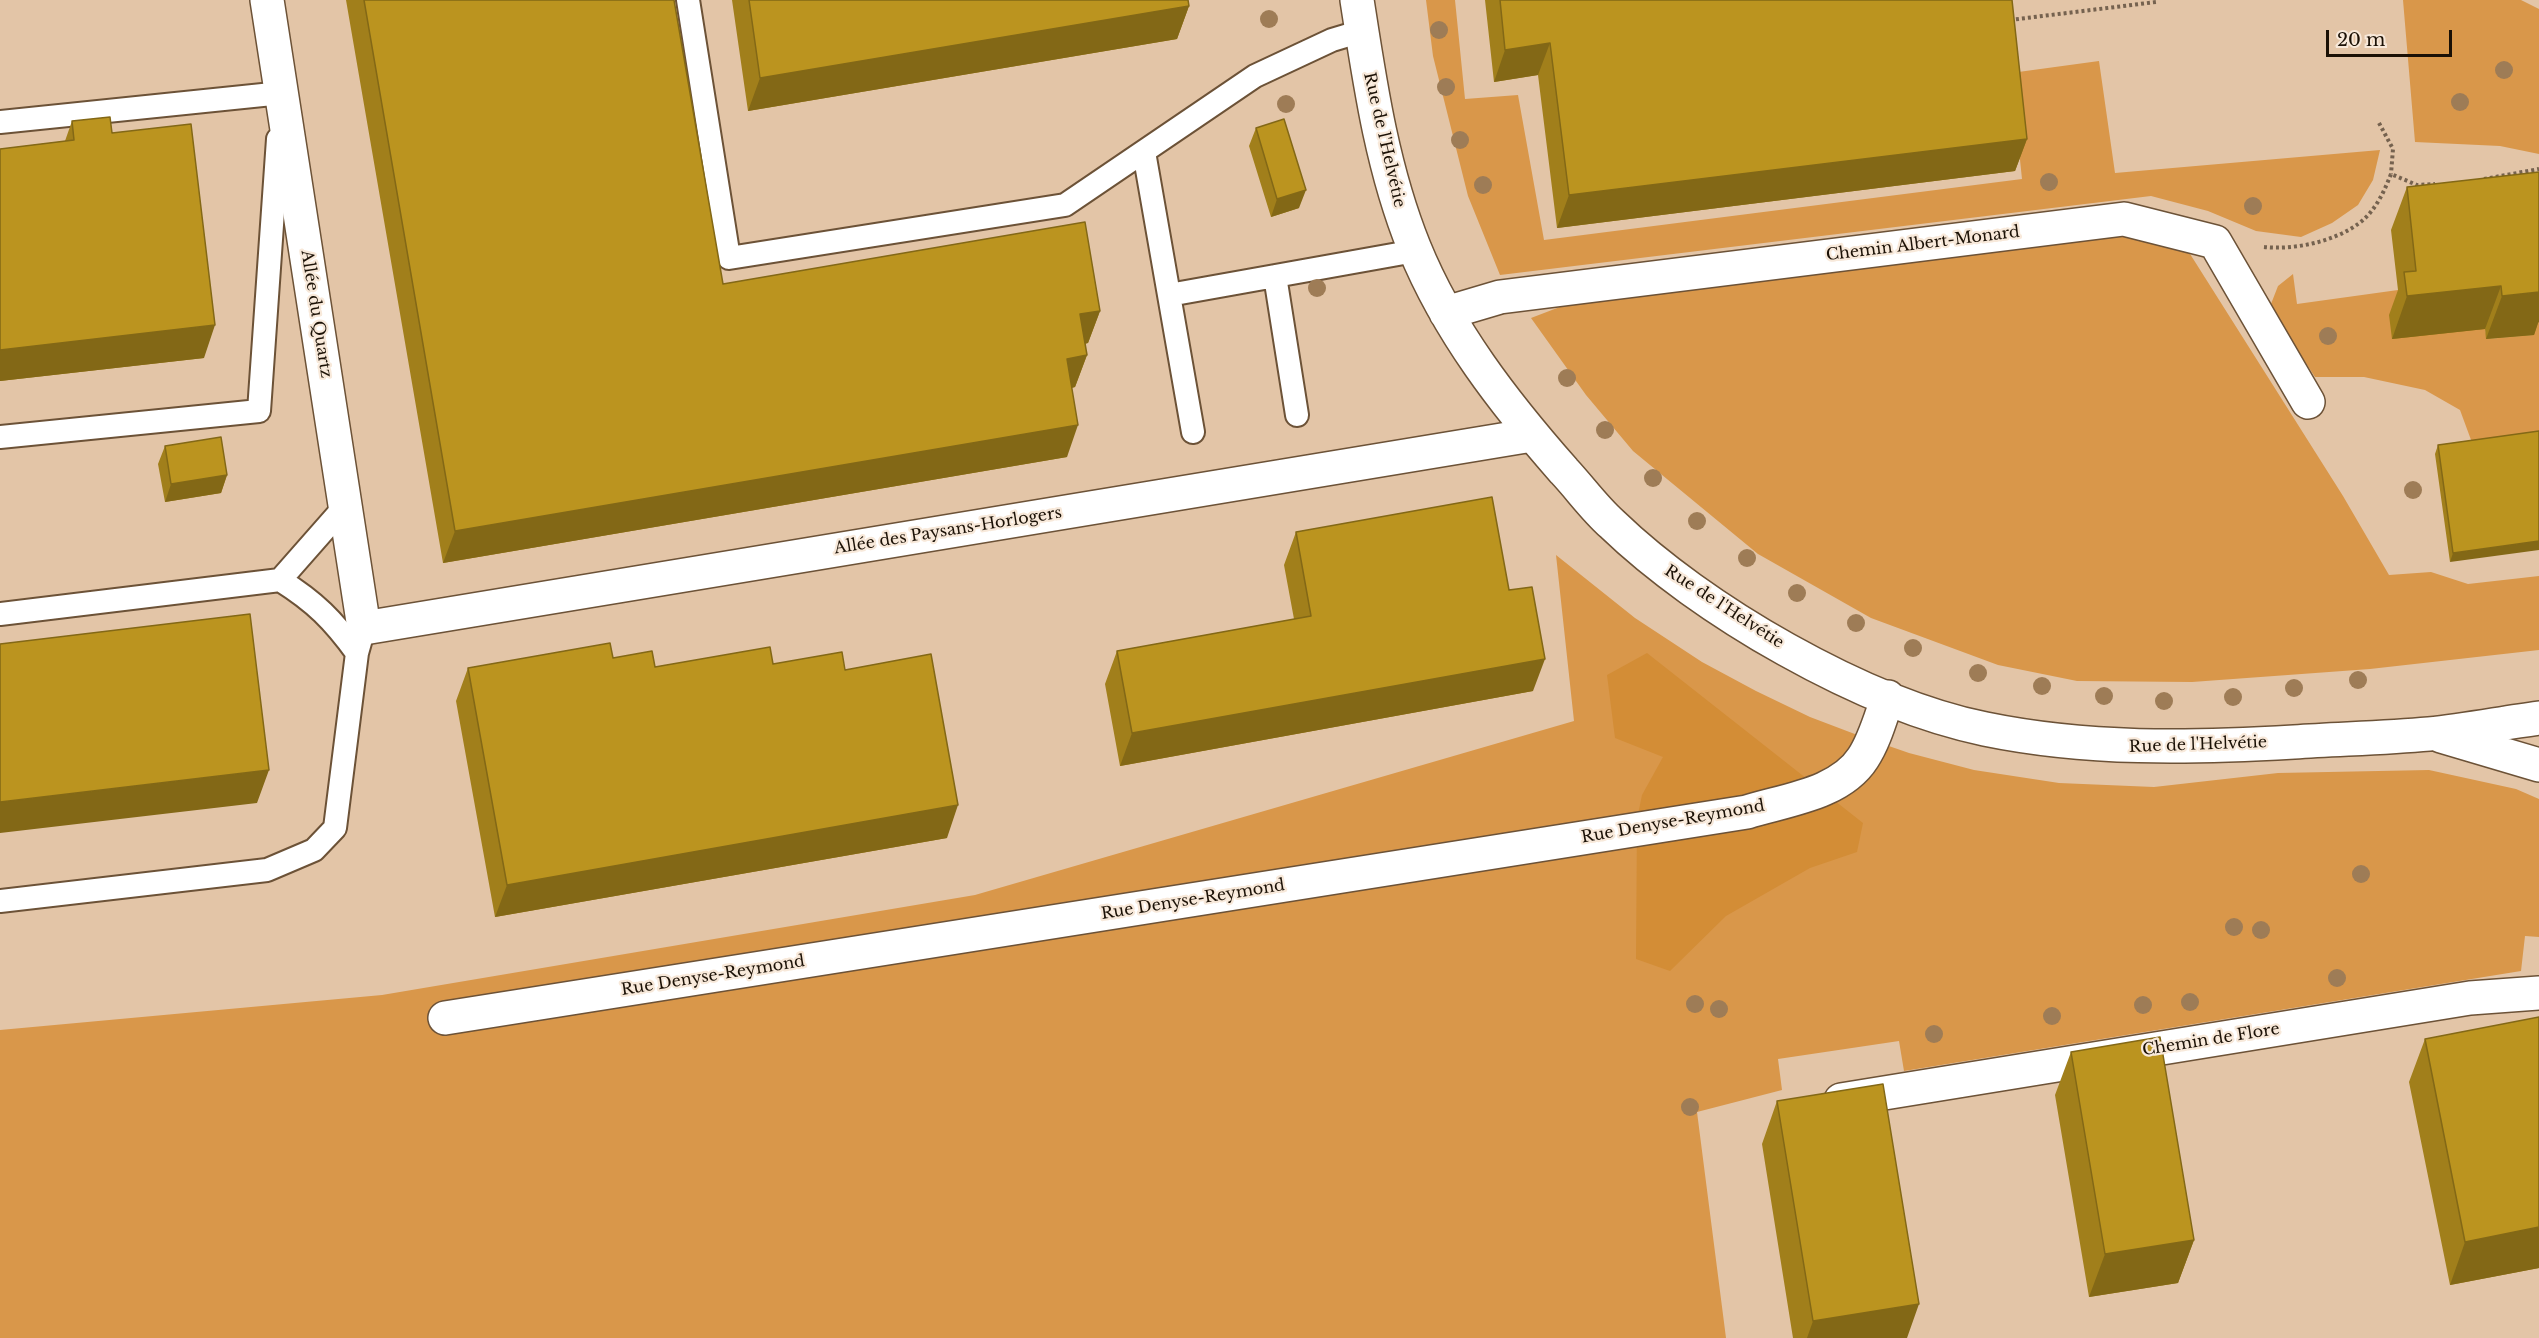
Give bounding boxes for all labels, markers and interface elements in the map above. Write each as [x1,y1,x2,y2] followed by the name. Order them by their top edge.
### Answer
[2329,18,2455,56] scale bar
[2337,29,2385,51] text: 20 m
[1359,71,1409,209] street label: Rue de l'Helvétie
[1825,223,2021,265] street label: Chemin Albert-Monard
[296,249,336,379] street label: Allée du Quartz
[833,504,1063,558] street label: Allée des Paysans-Horlogers
[1661,561,1787,653] street label: Rue de l'Helvétie
[2129,733,2267,757] street label: Rue de l'Helvétie
[1580,796,1766,848] street label: Rue Denyse-Reymond
[1100,876,1286,924] street label: Rue Denyse-Reymond
[620,952,806,1000] street label: Rue Denyse-Reymond
[2141,1020,2281,1060] street label: Chemin de Flore

